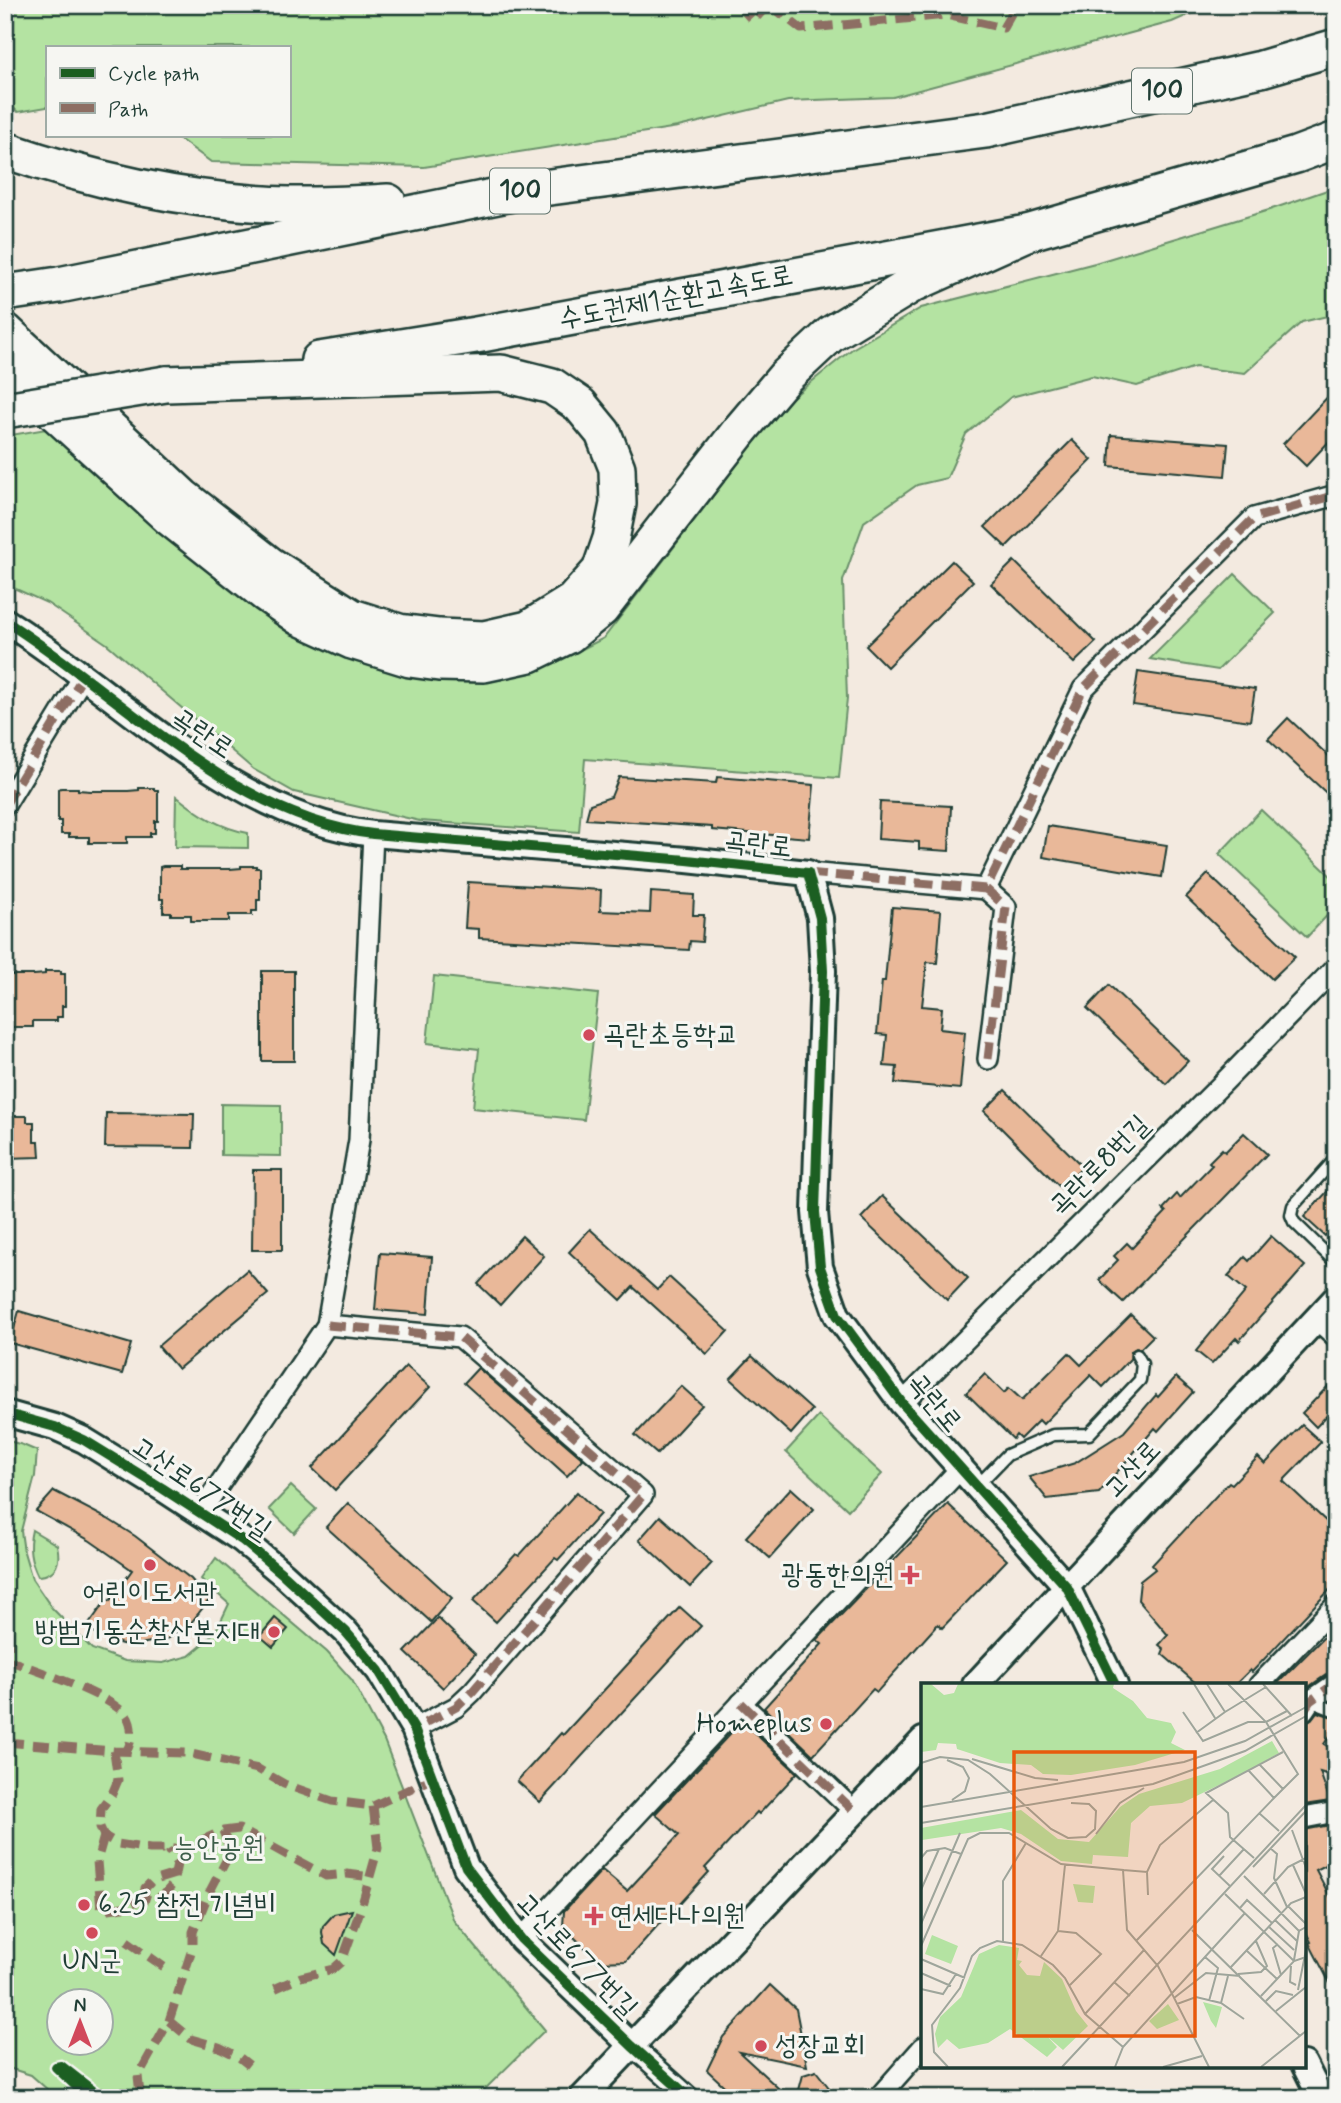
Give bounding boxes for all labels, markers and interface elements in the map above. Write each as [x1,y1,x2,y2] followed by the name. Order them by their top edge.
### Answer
[46,46,290,136] legend
[108,60,199,88] text: Cycle path
[1132,68,1192,114] road number: 100
[108,96,148,124] text: Path
[490,168,550,214] road number: 100
[556,257,796,339] street label: 수도권제1순환고속도로
[164,700,240,768] street label: 곡란로
[722,823,794,867] street label: 곡란로
[603,1017,738,1054] place label: 곡란초등학교
[581,1027,597,1043] marker: 곡란초등학교
[1042,1108,1158,1224] street label: 곡란로8번길
[898,1365,970,1441] street label: 곡란로
[124,1429,278,1549] street label: 고산로677번길
[1096,1433,1170,1507] street label: 고산로
[142,1557,158,1573] marker: 어린이도서관
[781,1557,894,1594] place label: 광동한의원
[900,1565,920,1585] marker: 광동한의원
[82,1575,218,1612] place label: 어린이도서관
[35,1614,260,1651] place label: 방범기동순찰산본지대
[266,1624,282,1640] marker: 방범기동순찰산본지대
[921,1683,1306,2068] inset map
[696,1706,812,1743] place label: Homeplus
[818,1716,834,1732] marker: Homeplus
[174,1830,264,1867] park label: 능안공원
[507,1885,645,2027] street label: 고산로677번길
[98,1887,276,1924] place label: 6.25 참전 기념비
[76,1897,92,1913] marker: 6.25 참전 기념비
[610,1898,745,1935] place label: 연세다나의원
[584,1906,604,1926] marker: 연세다나의원
[84,1925,100,1941] marker: UN군
[62,1943,122,1980] place label: UN군
[46,1988,116,2058] north arrow
[74,1994,86,2019] text: N
[775,2028,865,2065] place label: 성장교회
[753,2038,769,2054] marker: 성장교회

